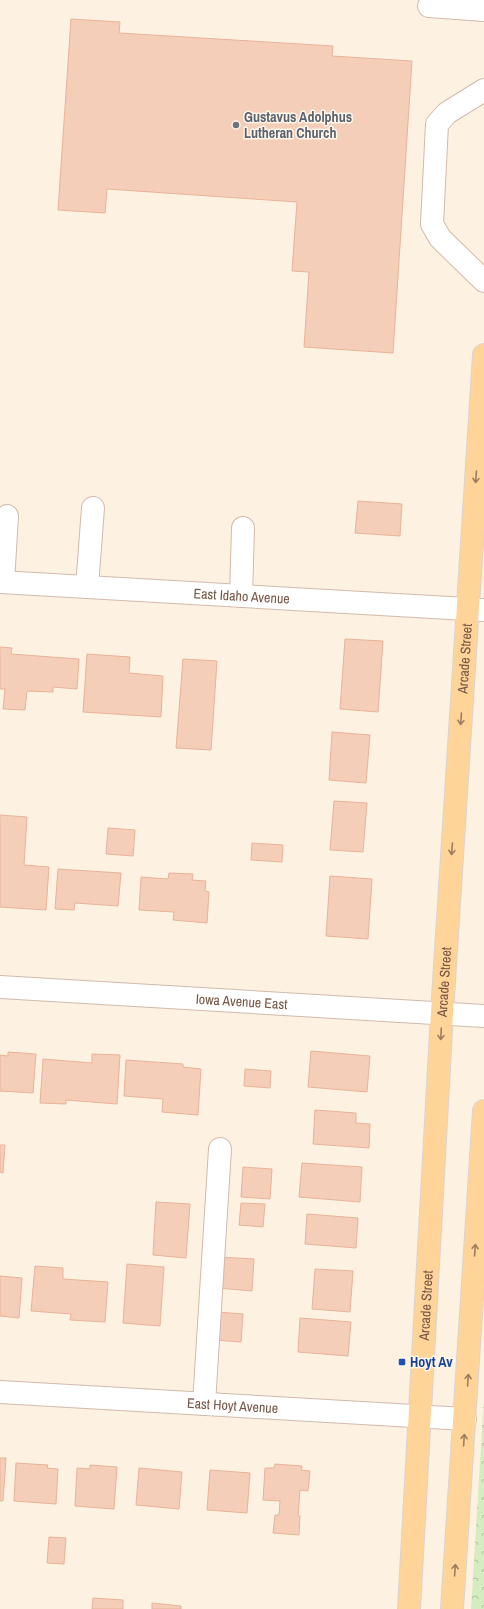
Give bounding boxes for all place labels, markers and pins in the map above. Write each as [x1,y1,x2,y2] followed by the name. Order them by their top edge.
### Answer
[244,108,352,142] place label: Gustavus Adolphus Lutheran Church
[231,120,241,130] marker: Gustavus Adolphus Lutheran Church
[410,1353,453,1371] place label: Hoyt Av
[397,1357,407,1367] marker: Hoyt Av

